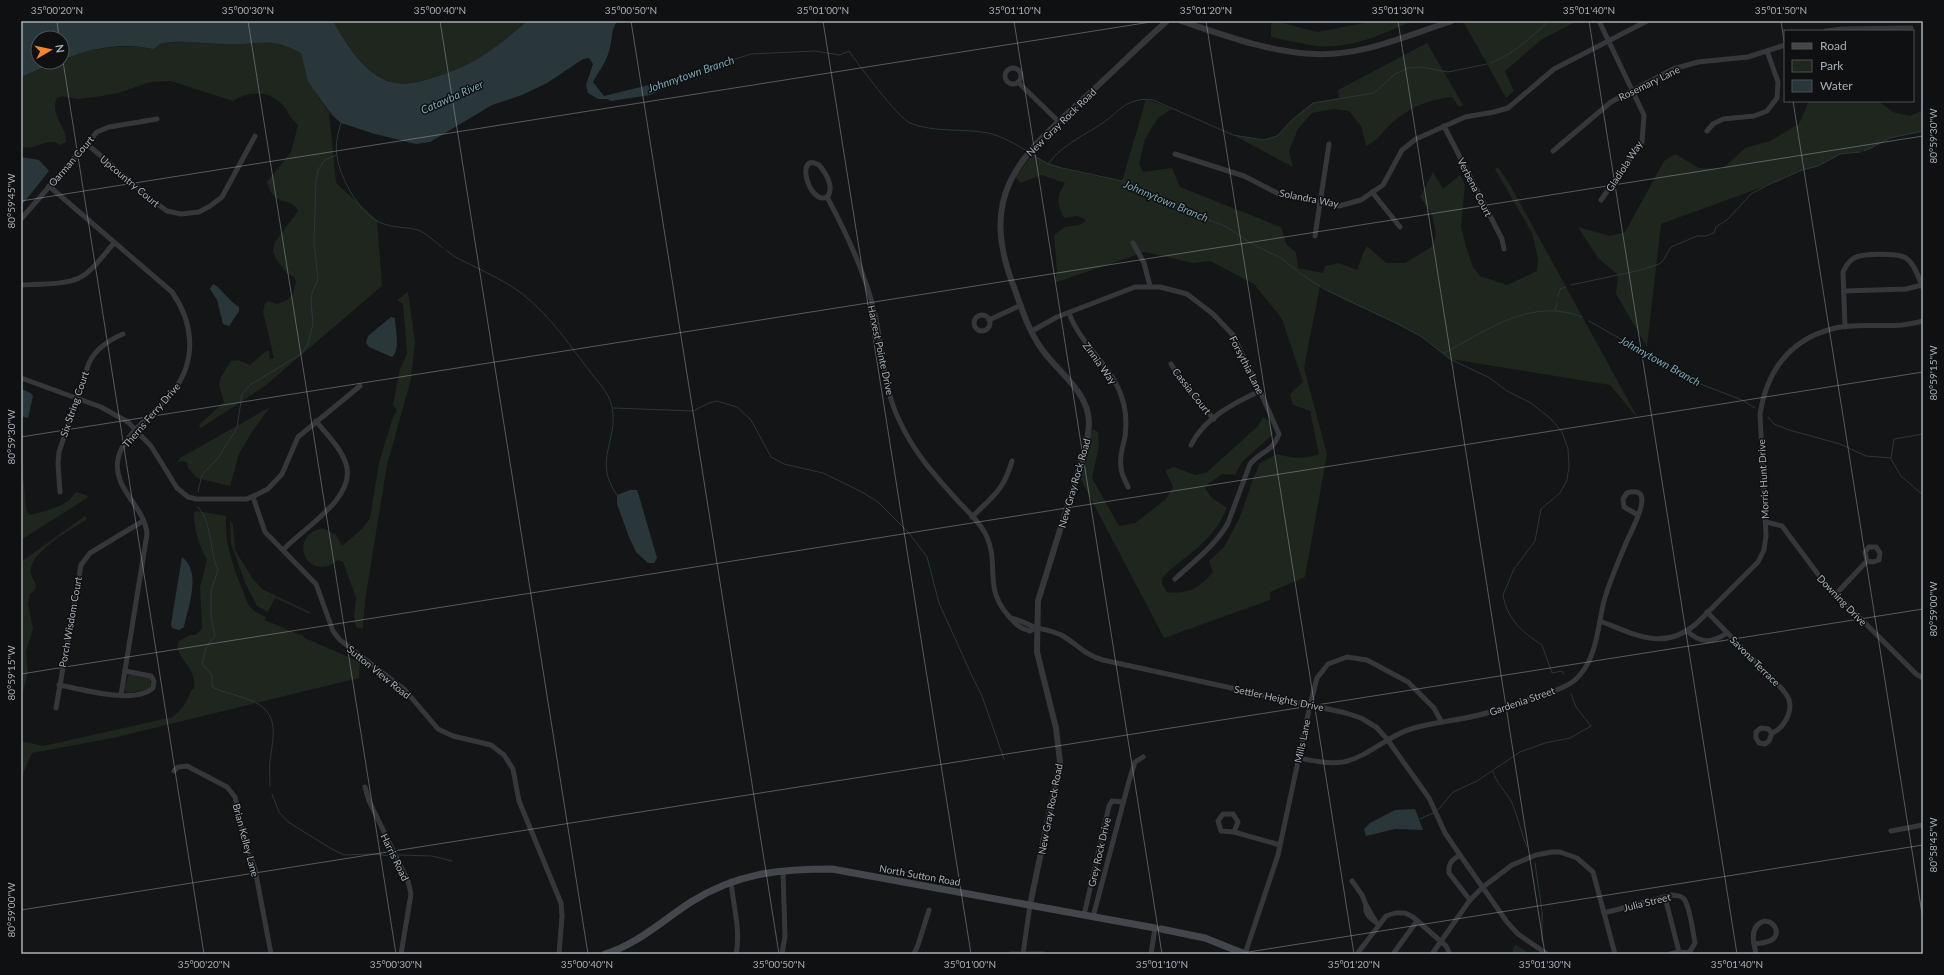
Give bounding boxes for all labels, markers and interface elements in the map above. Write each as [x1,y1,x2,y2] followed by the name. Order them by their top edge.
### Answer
[31,4,83,16] text: 35°00'20"N
[222,4,274,16] text: 35°00'30"N
[414,4,466,16] text: 35°00'40"N
[605,4,657,16] text: 35°00'50"N
[797,4,849,16] text: 35°01'00"N
[989,4,1041,16] text: 35°01'10"N
[1180,4,1232,16] text: 35°01'20"N
[1372,4,1424,16] text: 35°01'30"N
[1563,4,1615,16] text: 35°01'40"N
[1755,4,1807,16] text: 35°01'50"N
[30,30,70,70] north arrow
[1784,30,1914,102] legend
[1820,38,1847,53] text: Road
[53,43,67,54] text: N
[645,53,736,95] water label: Johnnytown Branch
[1820,58,1844,73] text: Park
[1616,63,1682,103] street label: Rosemary Lane
[419,77,485,116] water label: Catawba River
[1820,78,1853,93] text: Water
[1024,86,1098,158] street label: New Gray Rock Road
[1927,108,1939,164] text: 80°59'30"W
[46,133,96,189] street label: Oarman Court
[1603,138,1645,194] street label: Gladiola Way
[98,153,163,210] street label: Upcountry Court
[1455,156,1495,219] street label: Verbena Court
[5,173,17,229] text: 80°59'45"W
[1121,176,1211,224] water label: Johnnytown Branch
[1278,186,1341,210] street label: Solandra Way
[866,304,896,396] street label: Harvest Pointe Drive
[1617,332,1703,388] water label: Johnnytown Branch
[1227,334,1267,396] street label: Forsythia Lane
[1081,340,1120,387] street label: Zinnia Way
[1927,345,1939,401] text: 80°59'15"W
[1170,366,1214,417] street label: Cassia Court
[57,369,91,438] street label: Six String Court
[120,380,182,450] street label: Therns Ferry Drive
[5,409,17,465] text: 80°59'30"W
[1056,437,1092,529] street label: New Gray Rock Road
[1755,439,1771,519] street label: Morris Hunt Drive
[1815,572,1869,628] street label: Downing Drive
[56,575,84,668] street label: Porch Wisdom Court
[1927,581,1939,637] text: 80°59'00"W
[1727,633,1783,689] street label: Savona Terrace
[345,643,413,701] street label: Sutton View Road
[5,645,17,701] text: 80°59'15"W
[1233,683,1325,713] street label: Settler Heights Drive
[1488,684,1557,718] street label: Gardenia Street
[1292,718,1312,764] street label: Mills Lane
[1035,763,1065,855] street label: New Gray Rock Road
[230,802,262,878] street label: Brian Kelley Lane
[1085,816,1113,888] street label: Grey Rock Drive
[1927,817,1939,873] text: 80°58'45"W
[378,831,412,883] street label: Harris Road
[878,862,962,888] street label: North Sutton Road
[5,882,17,938] text: 80°59'00"W
[1622,890,1672,914] street label: Julia Street
[178,958,230,970] text: 35°00'20"N
[370,958,422,970] text: 35°00'30"N
[561,958,613,970] text: 35°00'40"N
[753,958,805,970] text: 35°00'50"N
[944,958,996,970] text: 35°01'00"N
[1136,958,1188,970] text: 35°01'10"N
[1328,958,1380,970] text: 35°01'20"N
[1519,958,1571,970] text: 35°01'30"N
[1711,958,1763,970] text: 35°01'40"N

